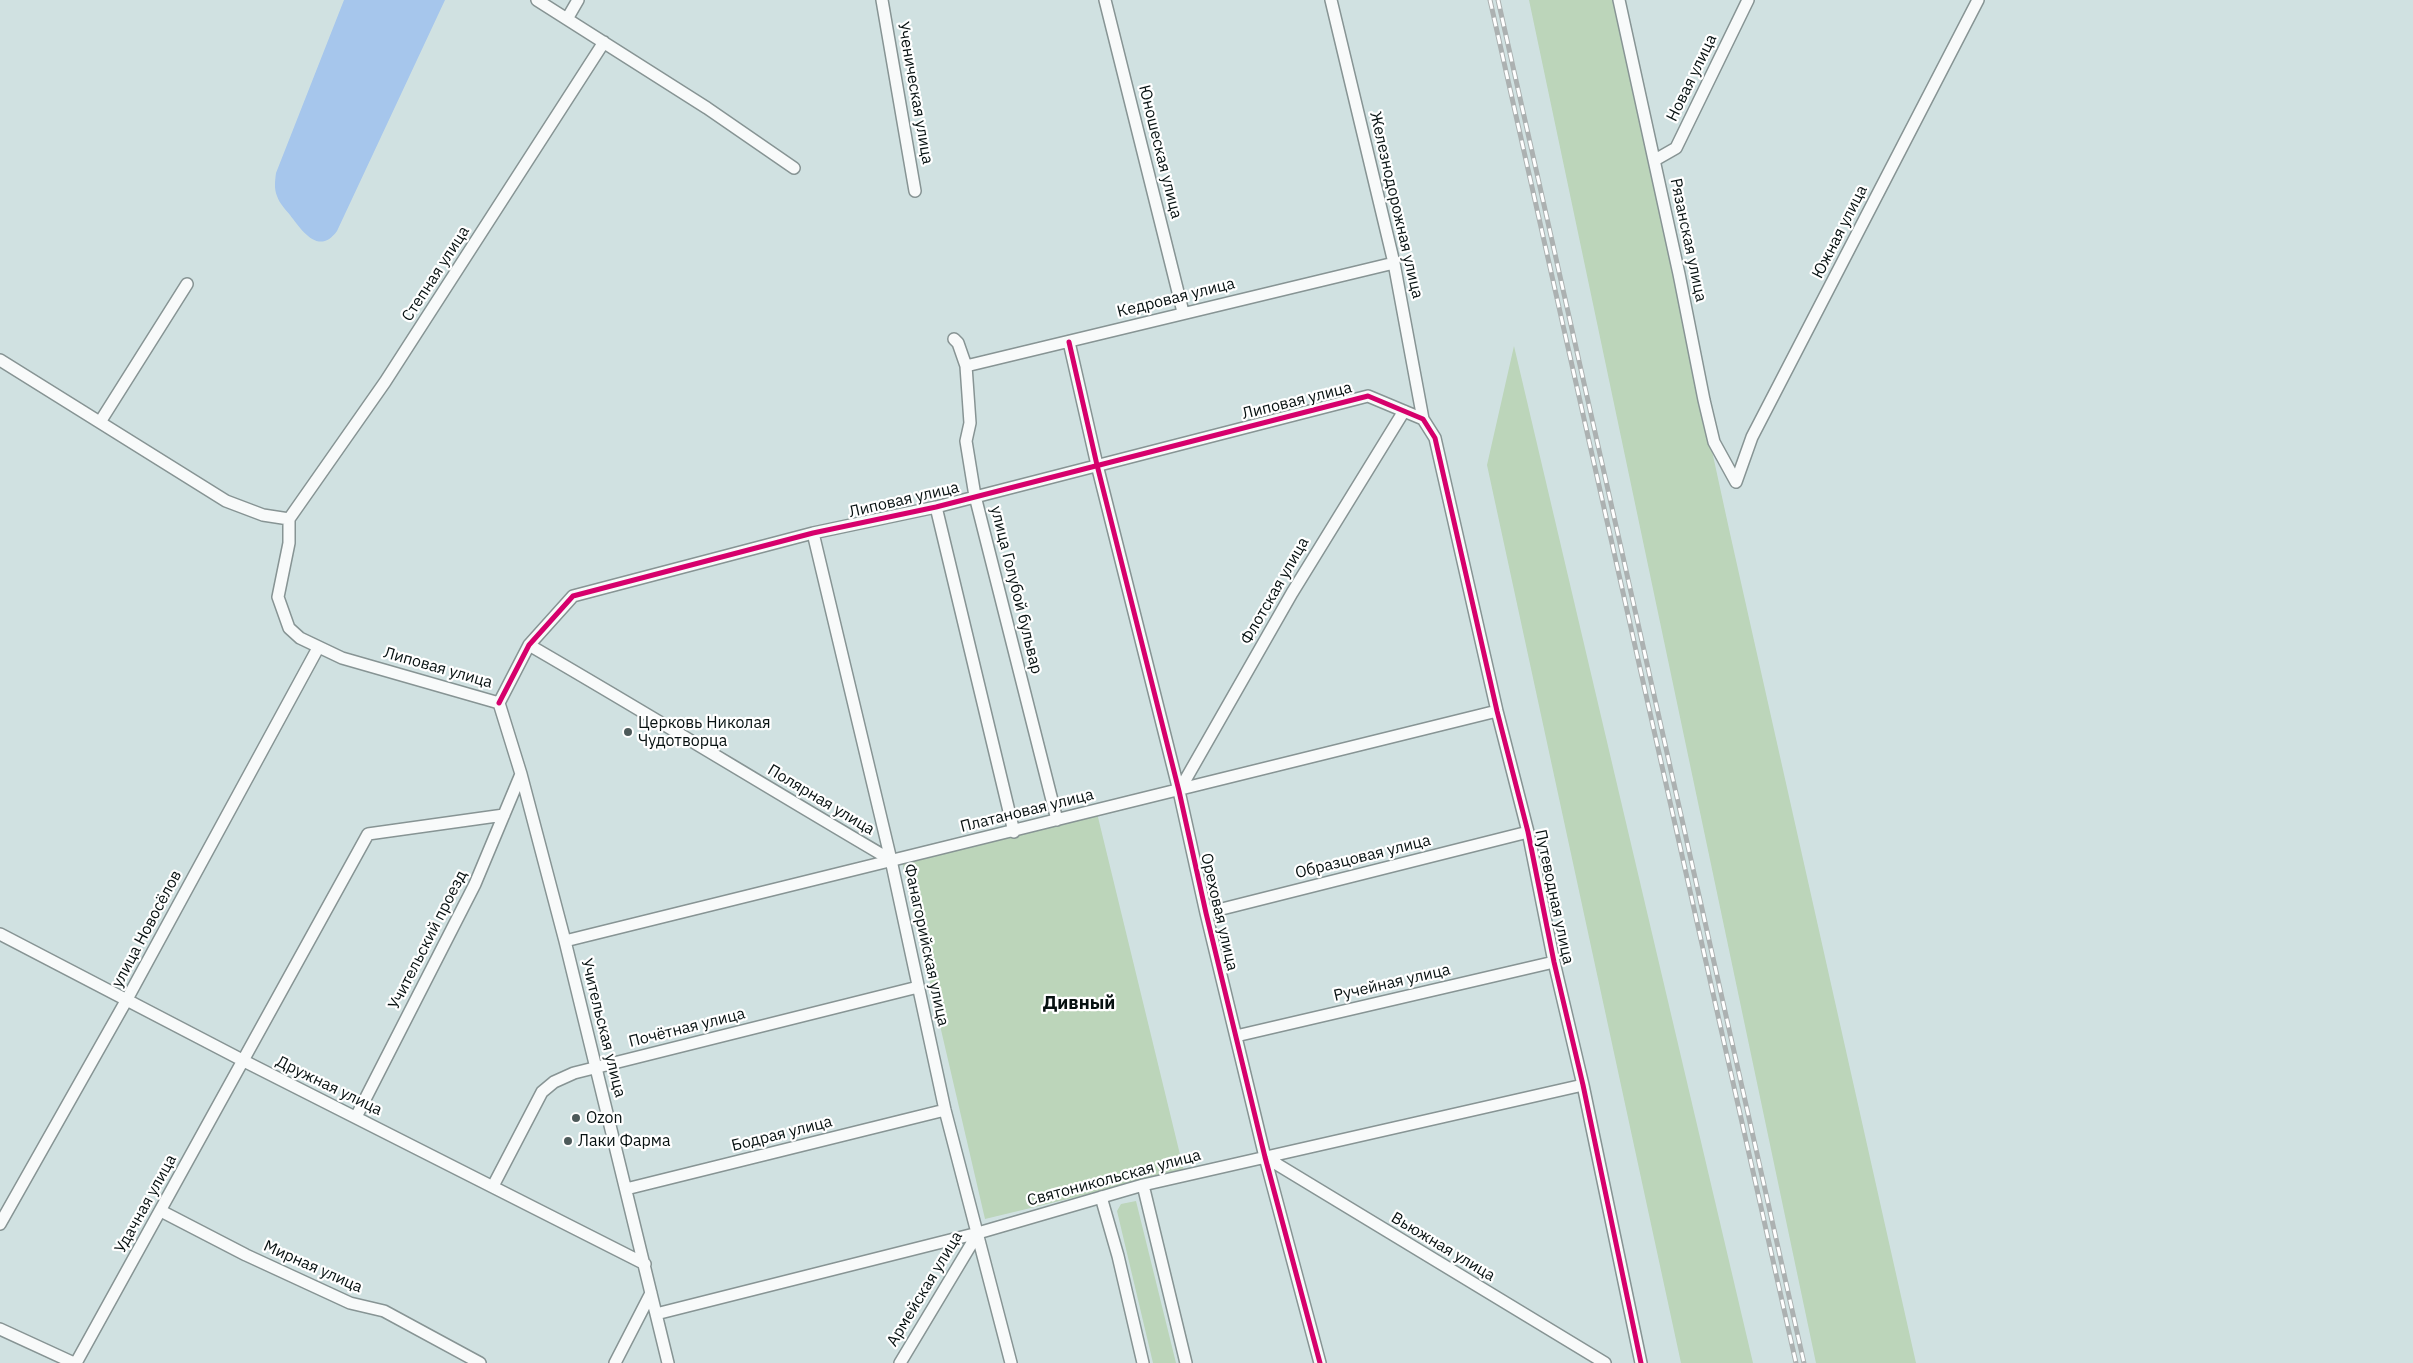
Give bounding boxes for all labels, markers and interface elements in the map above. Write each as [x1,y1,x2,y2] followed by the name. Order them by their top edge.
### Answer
[893,20,937,166] street label: Ученическая улица
[1663,31,1721,125] street label: Новая улица
[1134,83,1186,221] street label: Юношеская улица
[1365,109,1427,301] street label: Железнодорожная улица
[1666,176,1710,304] street label: Рязанская улица
[1808,182,1872,282] street label: Южная улица
[398,223,474,325] street label: Степная улица
[1115,274,1237,322] street label: Кедровая улица
[1240,378,1354,424] street label: Липовая улица
[847,478,961,522] street label: Липовая улица
[986,504,1046,676] street label: улица Голубой бульвар
[1237,534,1313,648] street label: Флотская улица
[381,643,495,693] street label: Липовая улица
[638,713,770,751] place label: Церковь Николая Чудотворца
[622,726,634,738] marker: Церковь Николая Чудотворца
[764,760,878,840] street label: Полярная улица
[958,785,1096,837] street label: Платановая улица
[1530,828,1578,966] street label: Путеводная улица
[1293,831,1433,883] street label: Образцовая улица
[1196,851,1242,973] street label: Ореховая улица
[899,862,953,1028] street label: Фанагорийская улица
[108,867,186,991] street label: улица Новосёлов
[385,867,471,1013] street label: Учительский проезд
[576,957,630,1099] street label: Учительская улица
[1332,960,1452,1006] street label: Ручейная улица
[1043,993,1115,1015] district label: Дивный
[627,1004,747,1052] street label: Почётная улица
[273,1052,385,1120] street label: Дружная улица
[586,1108,623,1128] place label: Ozon
[570,1112,582,1124] marker: Ozon
[730,1112,834,1156] street label: Бодрая улица
[578,1131,670,1151] place label: Лаки Фарма
[562,1135,574,1147] marker: Лаки Фарма
[1025,1146,1203,1210] street label: Святоникольская улица
[111,1151,181,1257] street label: Удачная улица
[1388,1208,1498,1286] street label: Вьюжная улица
[883,1228,967,1350] street label: Армейская улица
[261,1237,365,1297] street label: Мирная улица

